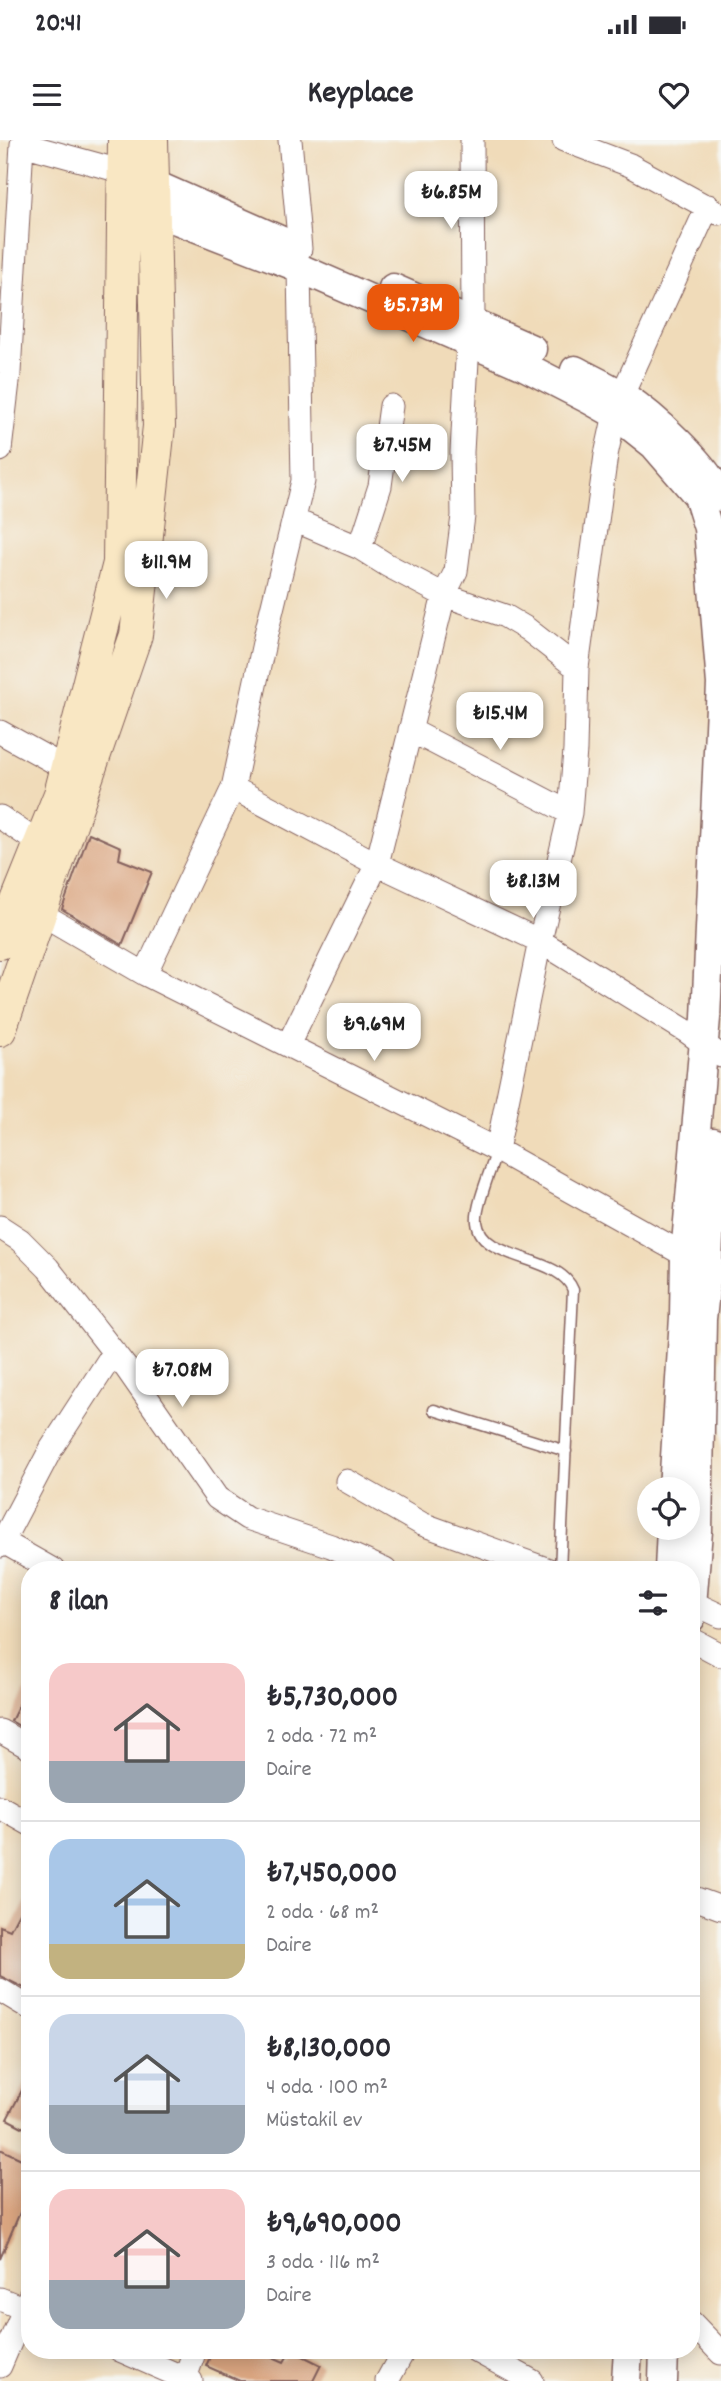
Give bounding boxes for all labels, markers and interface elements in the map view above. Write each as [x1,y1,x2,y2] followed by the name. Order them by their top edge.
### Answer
[35,6,81,43] text: 20:41
[307,72,414,118] text: Keyplace
[28,76,66,114] icon: menu
[655,76,693,114] icon: heart
[394,172,508,231] pin: ₺6.85M
[420,177,482,210] text: ₺6.85M
[356,284,470,344] pin: ₺5.73M
[383,290,443,323] text: ₺5.73M
[345,424,459,484] pin: ₺7.45M
[372,430,432,463] text: ₺7.45M
[109,542,223,601] pin: ₺11.9M
[141,547,191,580] text: ₺11.9M
[443,692,557,752] pin: ₺15.4M
[472,698,528,731] text: ₺15.4M
[476,860,590,920] pin: ₺8.13M
[506,866,560,899] text: ₺8.13M
[317,1004,431,1063] pin: ₺9.69M
[343,1009,405,1042] text: ₺9.69M
[125,1350,239,1409] pin: ₺7.08M
[152,1355,212,1388] text: ₺7.08M
[637,1477,700,1540] map controls
[637,1477,700,1540] button: locate
[49,1582,108,1625] text: 8 ilan
[634,1584,672,1622] icon: filters
[266,1678,398,1721] text: ₺5,730,000
[105,1691,189,1775] icon: home
[266,1721,377,1754] text: 2 oda · 72 m²
[266,1754,312,1787] text: Daire
[266,1854,397,1897] text: ₺7,450,000
[105,1867,189,1951] icon: home
[266,1897,379,1930] text: 2 oda · 68 m²
[266,1930,312,1963] text: Daire
[266,2029,391,2072] text: ₺8,130,000
[105,2042,189,2126] icon: home
[266,2072,388,2105] text: 4 oda · 100 m²
[266,2105,362,2138] text: Müstakil ev
[266,2204,402,2247] text: ₺9,690,000
[105,2217,189,2301] icon: home
[266,2247,380,2280] text: 3 oda · 116 m²
[266,2280,312,2313] text: Daire

